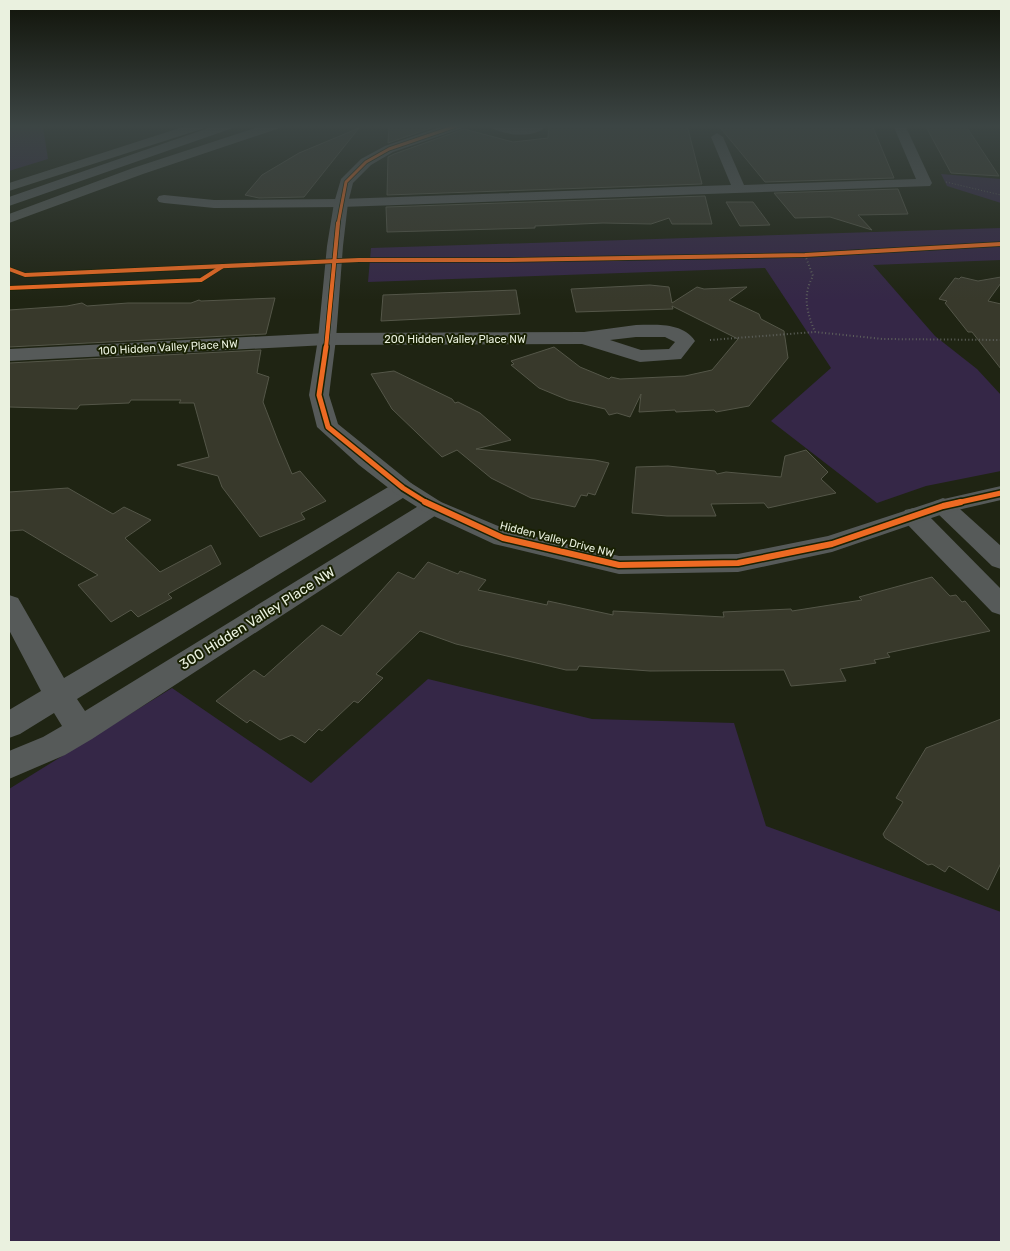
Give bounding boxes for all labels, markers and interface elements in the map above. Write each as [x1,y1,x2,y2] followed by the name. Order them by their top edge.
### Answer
[384,333,526,346] street label: 200 Hidden Valley Place NW
[98,337,238,358] street label: 100 Hidden Valley Place NW
[499,519,615,560] street label: Hidden Valley Drive NW
[176,563,338,673] street label: 300 Hidden Valley Place NW

